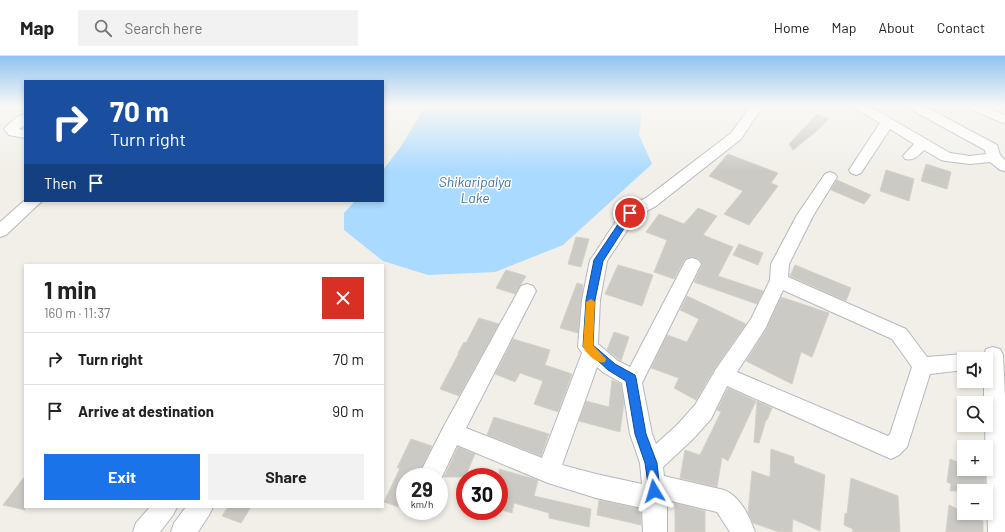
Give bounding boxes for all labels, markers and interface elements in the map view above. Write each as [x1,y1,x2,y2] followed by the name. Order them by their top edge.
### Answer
[78,10,358,46] search box
[20,16,54,39] text: Map
[92,17,114,39] icon: search
[124,19,202,37] text: Search here
[774,19,810,36] text: Home
[832,19,856,36] text: Map
[878,19,915,36] text: About
[937,19,985,36] text: Contact
[110,94,169,128] text: 70 m
[44,96,96,148] icon: right
[110,128,186,150] text: Turn right
[85,172,107,194] icon: arrive
[439,173,511,206] water label: Shikaripalya Lake
[44,174,77,192] text: Then
[613,196,647,230] pin
[619,202,641,224] icon: arrive
[44,275,97,304] text: 1 min
[322,277,364,319] button: close
[44,305,110,321] text: 160 m · 11:37
[44,348,66,370] icon: right
[78,350,143,368] text: Turn right
[333,350,364,368] text: 70 m
[957,352,993,520] map controls
[957,352,993,388] button: sound
[957,396,993,432] button: search
[44,400,66,422] icon: arrive
[78,402,214,420] text: Arrive at destination
[332,402,364,420] text: 90 m
[957,440,993,476] button: +
[44,454,200,500] button: Exit
[208,454,364,500] button: Share
[456,468,508,520] speed limit sign: 30
[633,470,675,512] position arrow
[411,477,433,501] text: 29
[957,484,993,520] button: −
[411,498,433,510] text: km/h

